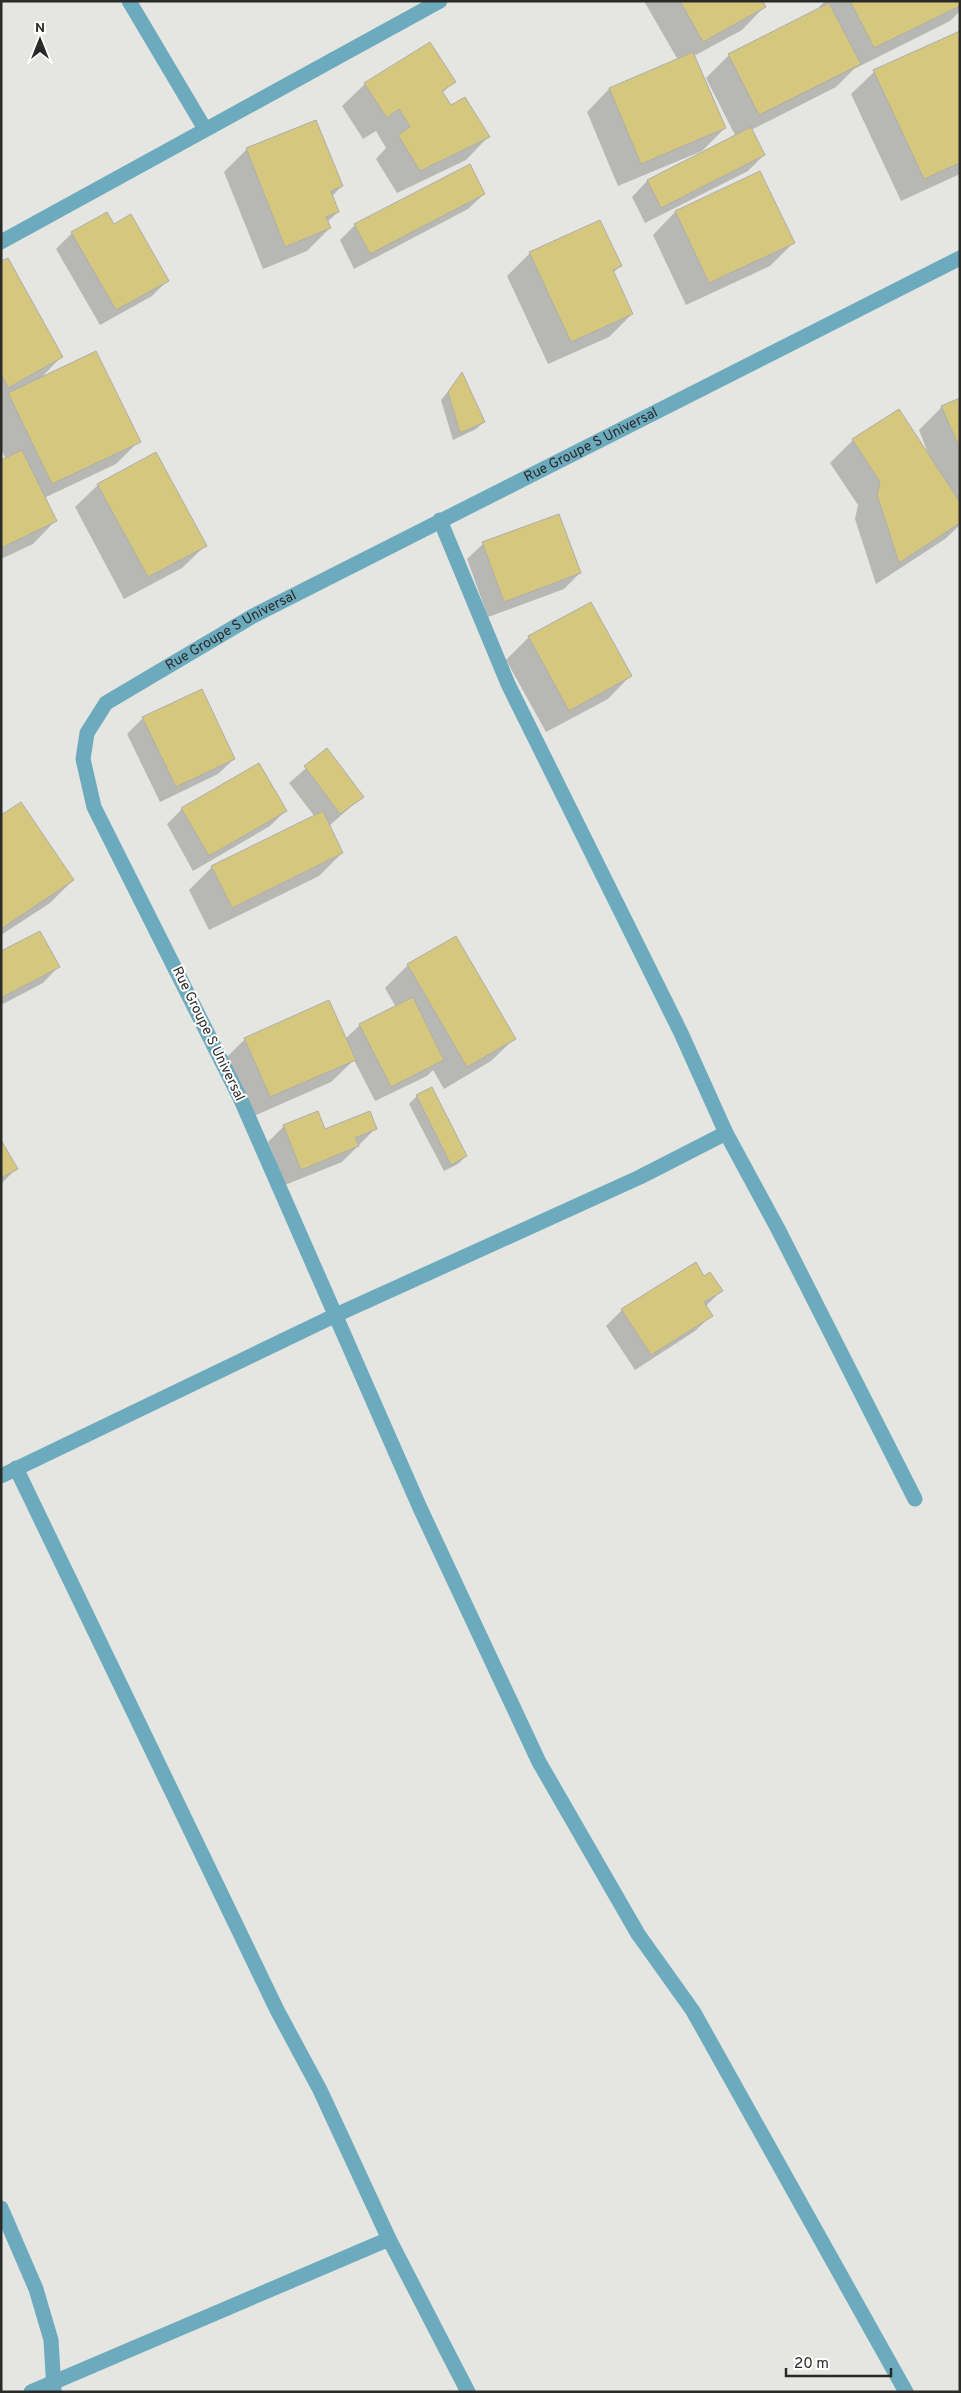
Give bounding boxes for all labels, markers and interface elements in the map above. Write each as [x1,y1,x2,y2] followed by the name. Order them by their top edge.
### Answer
[15,15,65,65] north arrow
[35,20,45,37] text: N
[521,404,661,486] street label: Rue Groupe S Universal
[162,587,299,674] street label: Rue Groupe S Universal
[168,964,248,1104] street label: Rue Groupe S Universal
[786,2346,891,2378] scale bar
[794,2355,829,2374] text: 20 m

